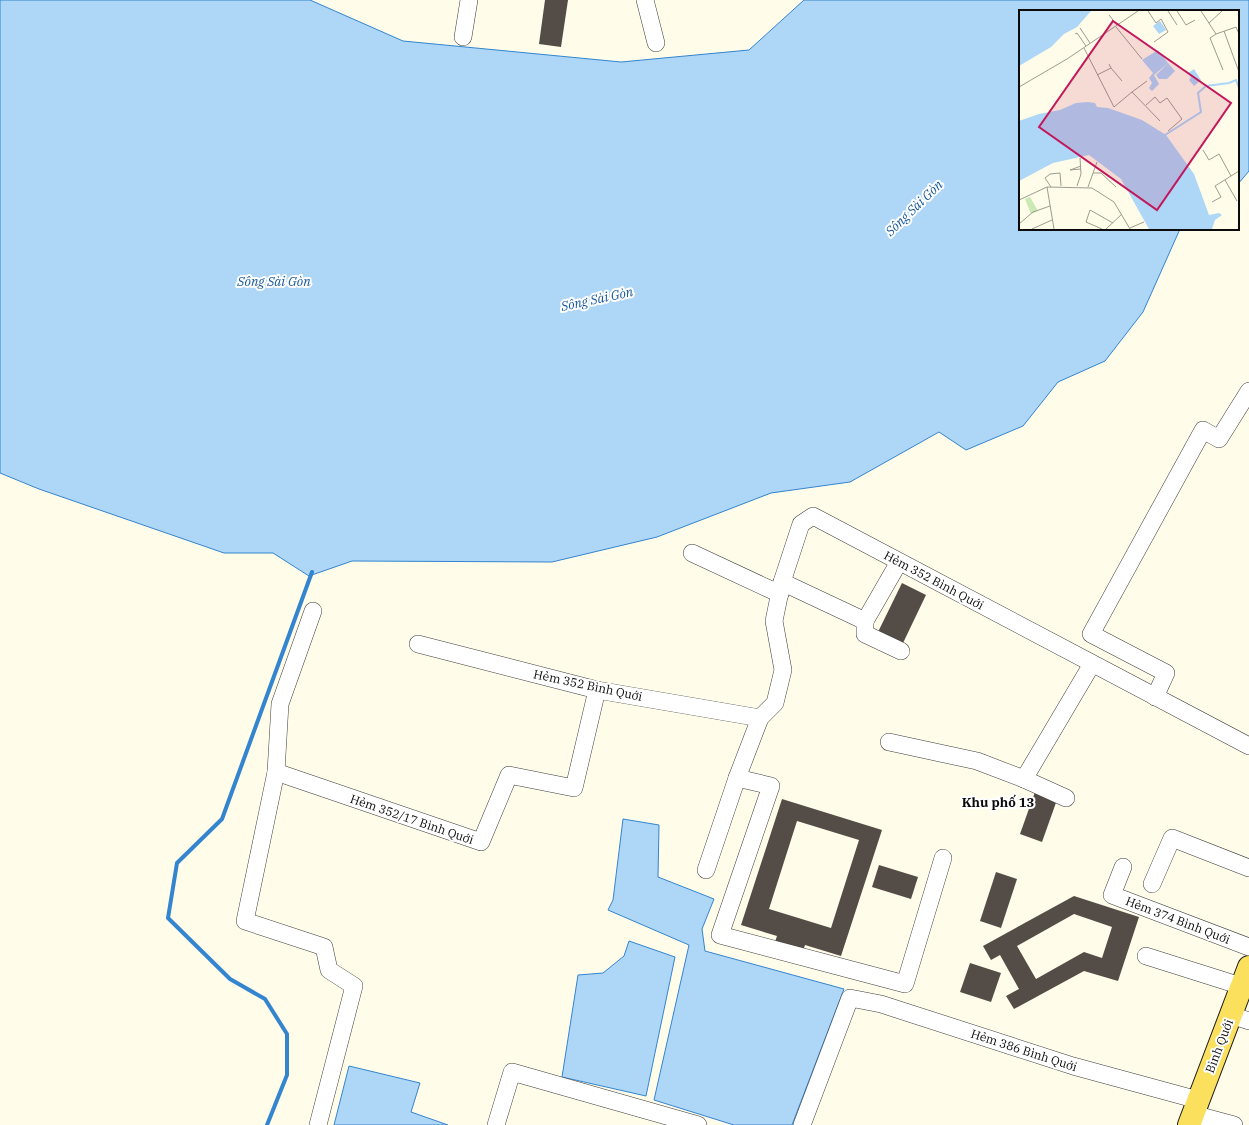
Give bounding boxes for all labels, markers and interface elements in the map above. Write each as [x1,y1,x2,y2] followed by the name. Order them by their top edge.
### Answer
[1019,10,1239,230] inset map
[881,176,947,240] water label: Sông Sài Gòn
[236,273,311,290] water label: Sông Sài Gòn
[558,283,635,315] water label: Sông Sài Gòn
[882,547,987,613] street label: Hẻm 352 Bình Quới
[532,666,644,704] street label: Hẻm 352 Bình Quới
[348,791,476,847] street label: Hẻm 352/17 Bình Quới
[962,794,1035,811] district label: Khu phố 13
[1124,893,1233,947] street label: Hẻm 374 Bình Quới
[1202,1017,1236,1075] street label: Bình Quới
[969,1026,1079,1074] street label: Hẻm 386 Bình Quới

